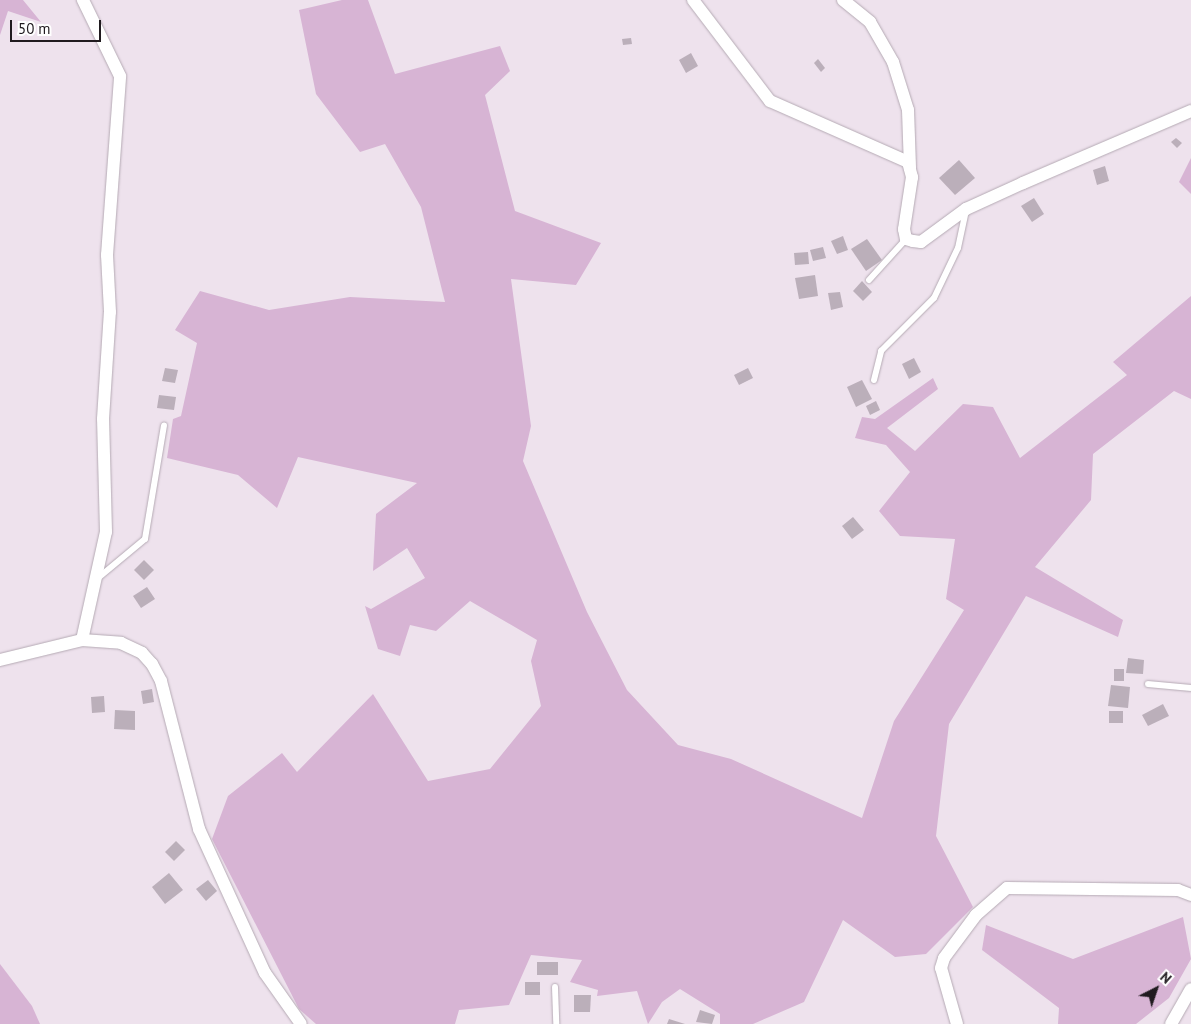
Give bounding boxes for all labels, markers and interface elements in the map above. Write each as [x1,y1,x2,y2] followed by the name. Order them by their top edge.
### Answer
[12,10,104,42] scale bar
[18,19,51,38] text: 50 m
[1131,964,1181,1014] north arrow
[1156,968,1175,987] text: N

